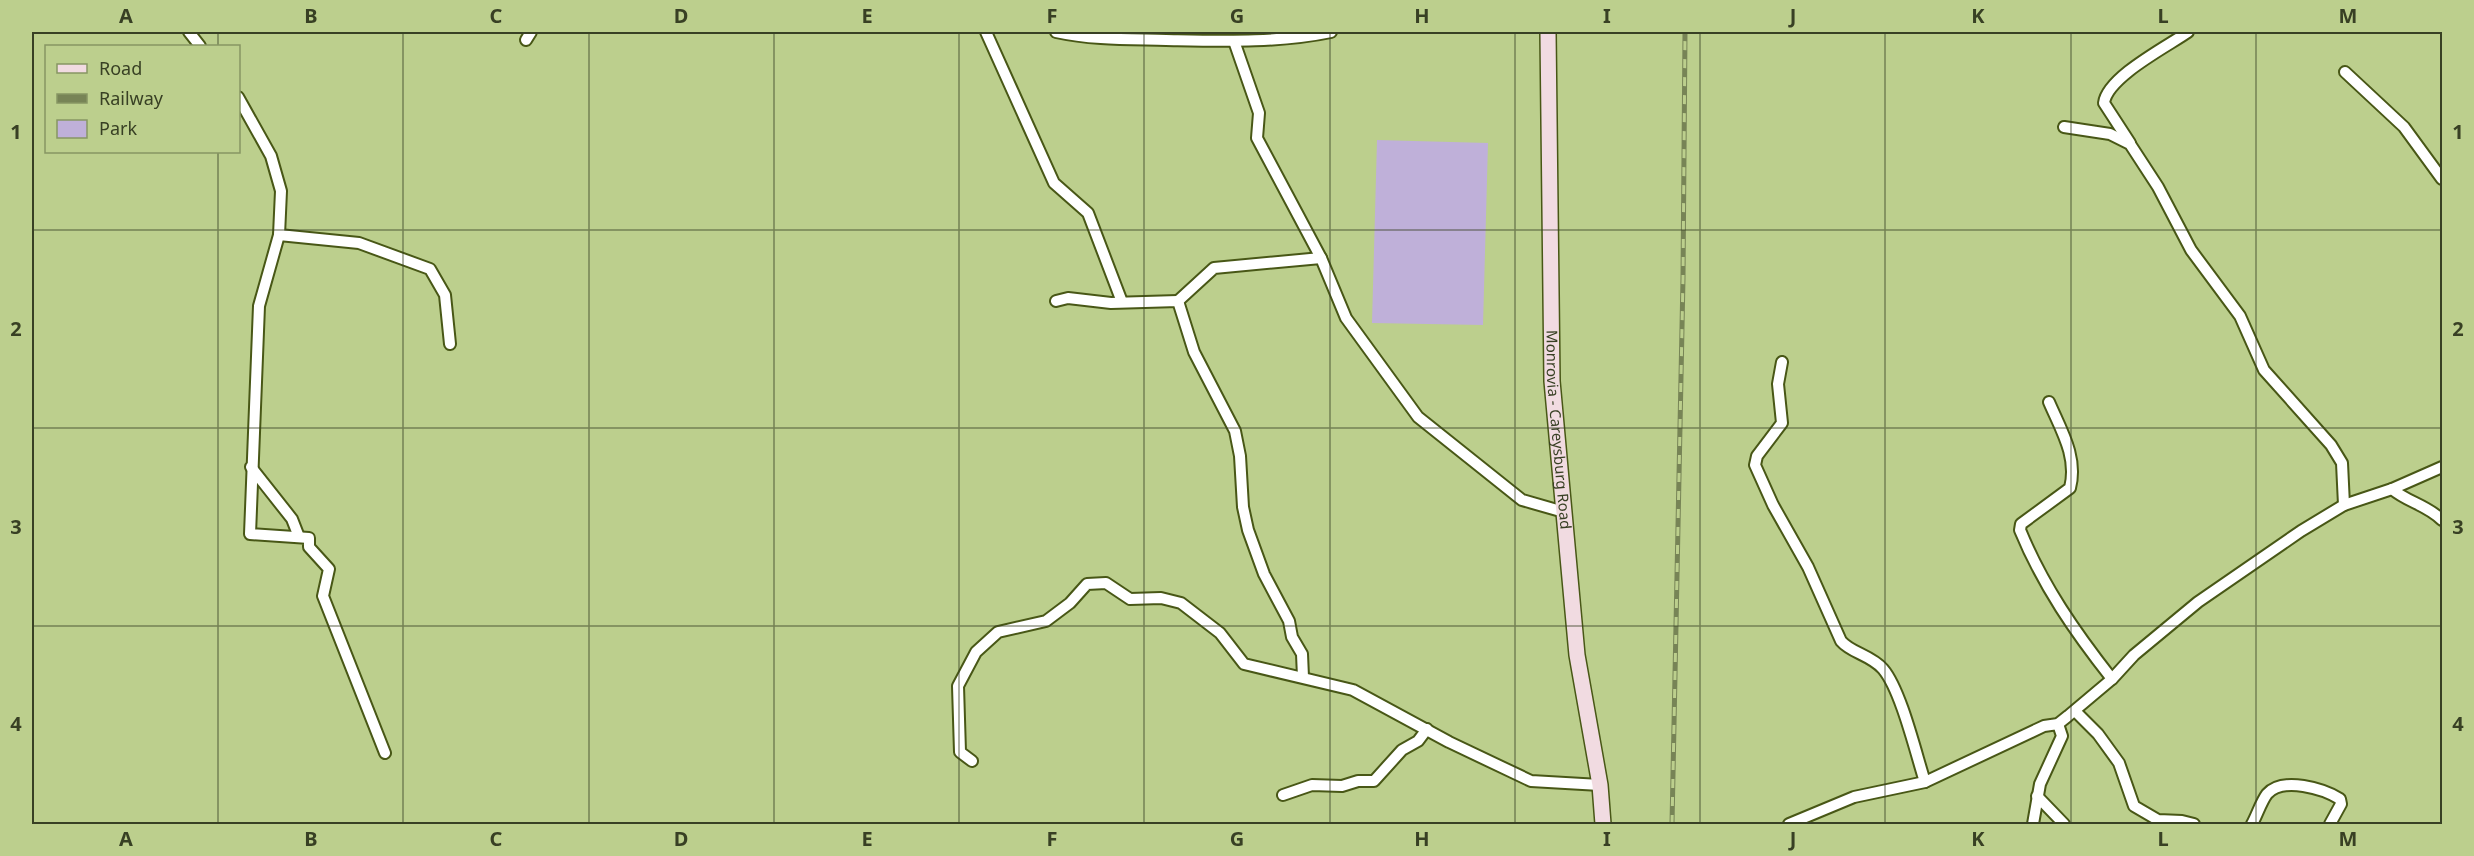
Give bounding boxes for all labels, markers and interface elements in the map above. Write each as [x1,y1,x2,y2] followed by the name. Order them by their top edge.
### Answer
[119,2,133,29] text: A
[304,2,318,29] text: B
[490,2,503,29] text: C
[674,2,688,29] text: D
[861,2,873,29] text: E
[1047,2,1057,29] text: F
[1230,2,1244,29] text: G
[1414,2,1430,29] text: H
[1603,2,1611,29] text: I
[1788,2,1796,29] text: J
[1971,2,1985,29] text: K
[2157,2,2169,29] text: L
[2339,2,2357,29] text: M
[45,45,240,153] legend
[99,56,142,80] text: Road
[99,86,164,110] text: Railway
[99,116,137,140] text: Park
[10,118,22,145] text: 1
[2452,118,2464,145] text: 1
[10,315,22,342] text: 2
[2452,315,2464,342] text: 2
[1542,330,1576,530] street label: Monrovia - Careysburg Road
[10,513,22,540] text: 3
[2452,513,2464,540] text: 3
[10,710,22,737] text: 4
[2452,710,2464,737] text: 4
[119,825,133,852] text: A
[304,825,318,852] text: B
[490,825,503,852] text: C
[674,825,688,852] text: D
[861,825,873,852] text: E
[1047,825,1057,852] text: F
[1230,825,1244,852] text: G
[1414,825,1430,852] text: H
[1603,825,1611,852] text: I
[1788,825,1796,852] text: J
[1971,825,1985,852] text: K
[2157,825,2169,852] text: L
[2339,825,2357,852] text: M

